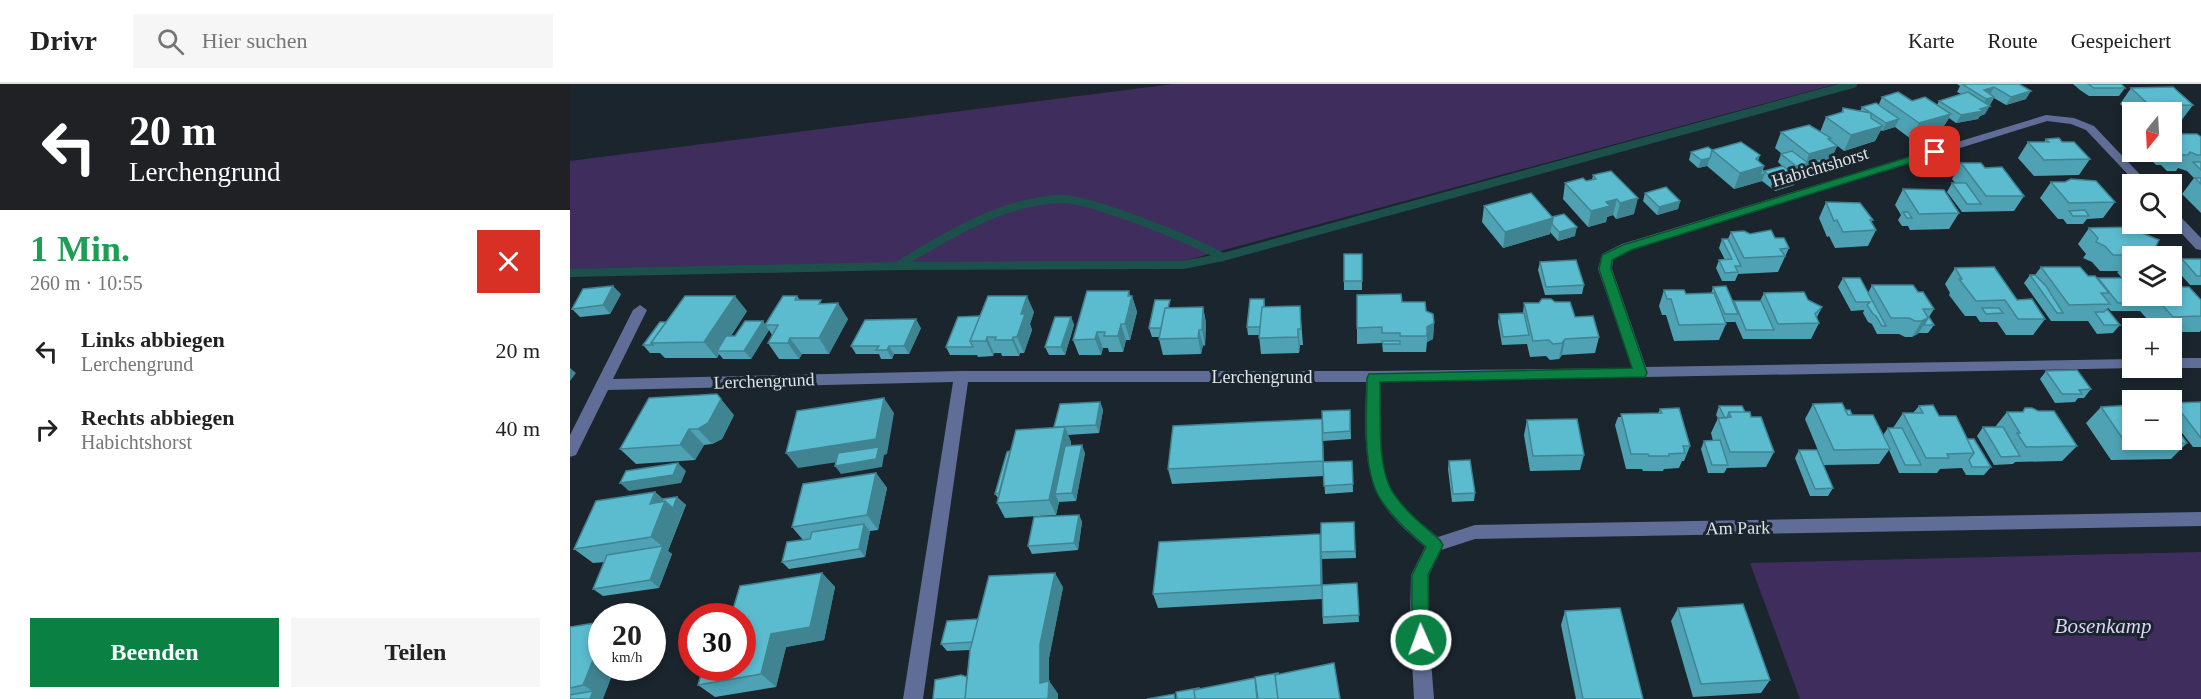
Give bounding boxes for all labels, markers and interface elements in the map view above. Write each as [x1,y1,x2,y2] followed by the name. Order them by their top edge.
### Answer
[133,14,553,68] search box
[30,25,97,56] text: Drivr
[154,25,187,58] icon: search
[202,28,308,53] text: Hier suchen
[1908,29,1955,53] text: Karte
[1988,29,2038,53] text: Route
[2071,29,2171,53] text: Gespeichert
[2122,102,2182,162] north arrow
[2122,102,2182,450] map controls
[30,108,108,186] icon: left
[129,108,217,154] text: 20 m
[1909,126,1960,177] pin
[1918,135,1951,168] icon: arrive
[1769,143,1871,191] street label: Habichtshorst
[129,157,280,187] text: Lerchengrund
[2122,174,2182,234] button: search
[30,229,130,269] text: 1 Min.
[477,230,540,293] button: close
[2122,246,2182,306] button: layers
[30,272,143,294] text: 260 m · 10:55
[2122,318,2182,378] button: +
[81,327,225,352] text: Links abbiegen
[30,335,63,368] icon: left
[495,338,540,363] text: 20 m
[81,353,193,375] text: Lerchengrund
[1212,367,1312,387] street label: Lerchengrund
[713,369,815,393] street label: Lerchengrund
[2122,390,2182,450] button: −
[81,405,234,430] text: Rechts abbiegen
[30,413,63,446] icon: right
[495,416,540,441] text: 40 m
[81,431,192,453] text: Habichtshorst
[1706,517,1770,539] street label: Am Park
[678,603,756,681] speed limit sign: 30
[1389,608,1453,672] position arrow
[2055,614,2151,638] park label: Bosenkamp
[30,618,279,687] button: Beenden
[291,618,540,687] button: Teilen
[612,618,642,651] text: 20
[612,649,642,665] text: km/h

